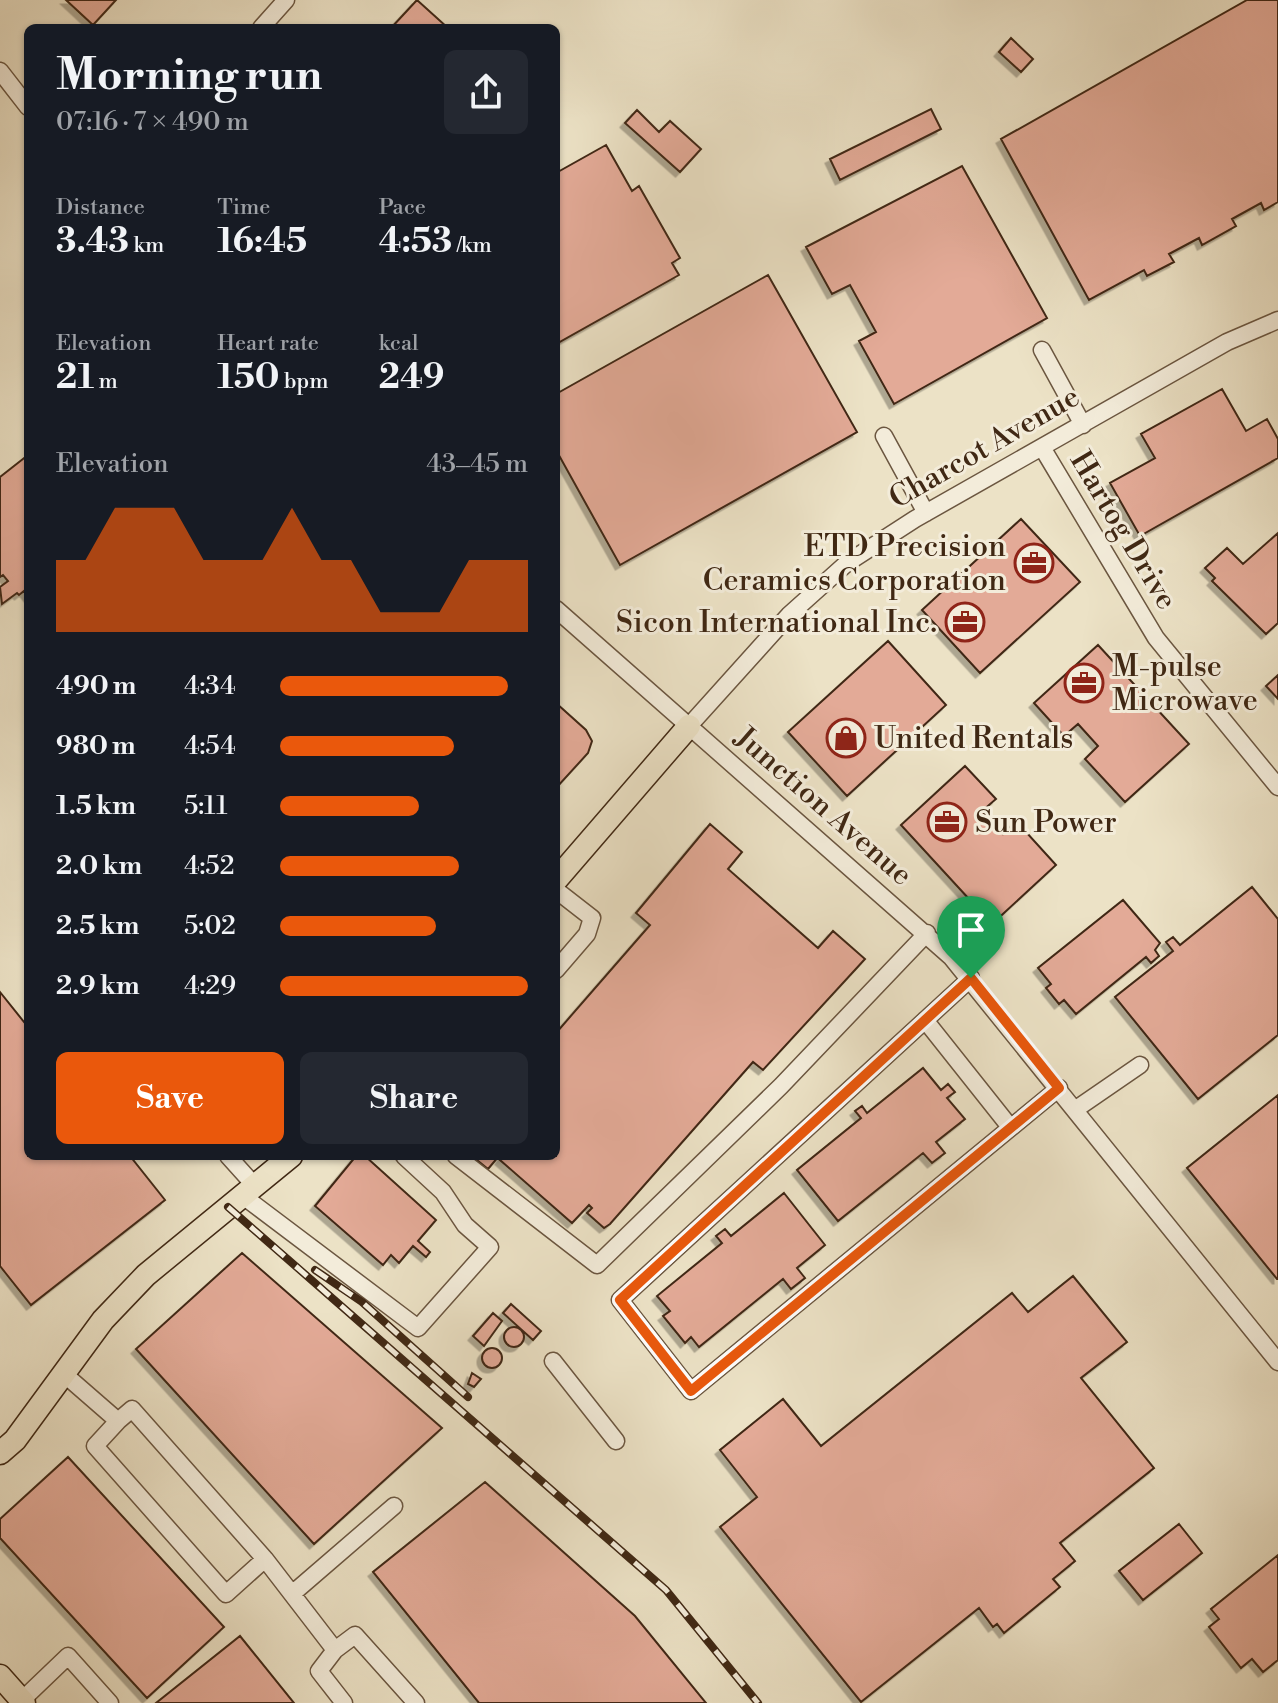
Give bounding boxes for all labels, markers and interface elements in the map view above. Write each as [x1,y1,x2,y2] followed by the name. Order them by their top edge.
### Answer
[56,48,322,103] text: Morning run
[444,50,528,134] button: share
[56,106,249,138] text: 07:16 · 7 × 490 m
[56,194,145,221] text: Distance
[217,194,270,221] text: Time
[379,194,426,221] text: Pace
[56,221,129,263] text: 3.43
[217,221,307,263] text: 16:45
[379,221,452,263] text: 4:53
[129,232,164,259] text: km
[452,232,492,259] text: /km
[56,330,151,357] text: Elevation
[217,330,319,357] text: Heart rate
[379,330,419,357] text: kcal
[56,357,94,399] text: 21
[217,357,279,399] text: 150
[379,357,444,399] text: 249
[94,368,118,395] text: m
[279,368,329,395] text: bpm
[882,378,1087,518] street label: Charcot Avenue
[1061,444,1185,617] street label: Hartog Drive
[56,448,169,480] text: Elevation
[426,448,528,480] text: 43–45 m
[703,528,1006,600] place label: ETD Precision Ceramics Corporation
[1013,542,1055,584] office icon: ETD Precision Ceramics Corporation
[944,601,986,643] office icon: Sicon International Inc.
[616,604,937,642] place label: Sicon International Inc.
[1112,648,1258,720] place label: M-pulse Microwave
[1063,662,1105,704] office icon: M-pulse Microwave
[56,670,137,702] text: 490 m
[184,670,236,702] text: 4:34
[825,717,867,759] shop icon: United Rentals
[726,719,920,894] street label: Junction Avenue
[874,720,1073,758] place label: United Rentals
[56,730,136,762] text: 980 m
[184,730,236,762] text: 4:54
[56,790,136,822] text: 1.5 km
[184,790,227,822] text: 5:11
[926,801,968,843] office icon: Sun Power
[975,804,1117,842] place label: Sun Power
[56,850,142,882] text: 2.0 km
[184,850,235,882] text: 4:52
[937,896,1005,978] pin
[949,908,993,952] icon: arrive
[56,910,139,942] text: 2.5 km
[184,910,236,942] text: 5:02
[56,970,140,1002] text: 2.9 km
[184,970,236,1002] text: 4:29
[56,1052,284,1144] button: Save
[300,1052,528,1144] button: Share

